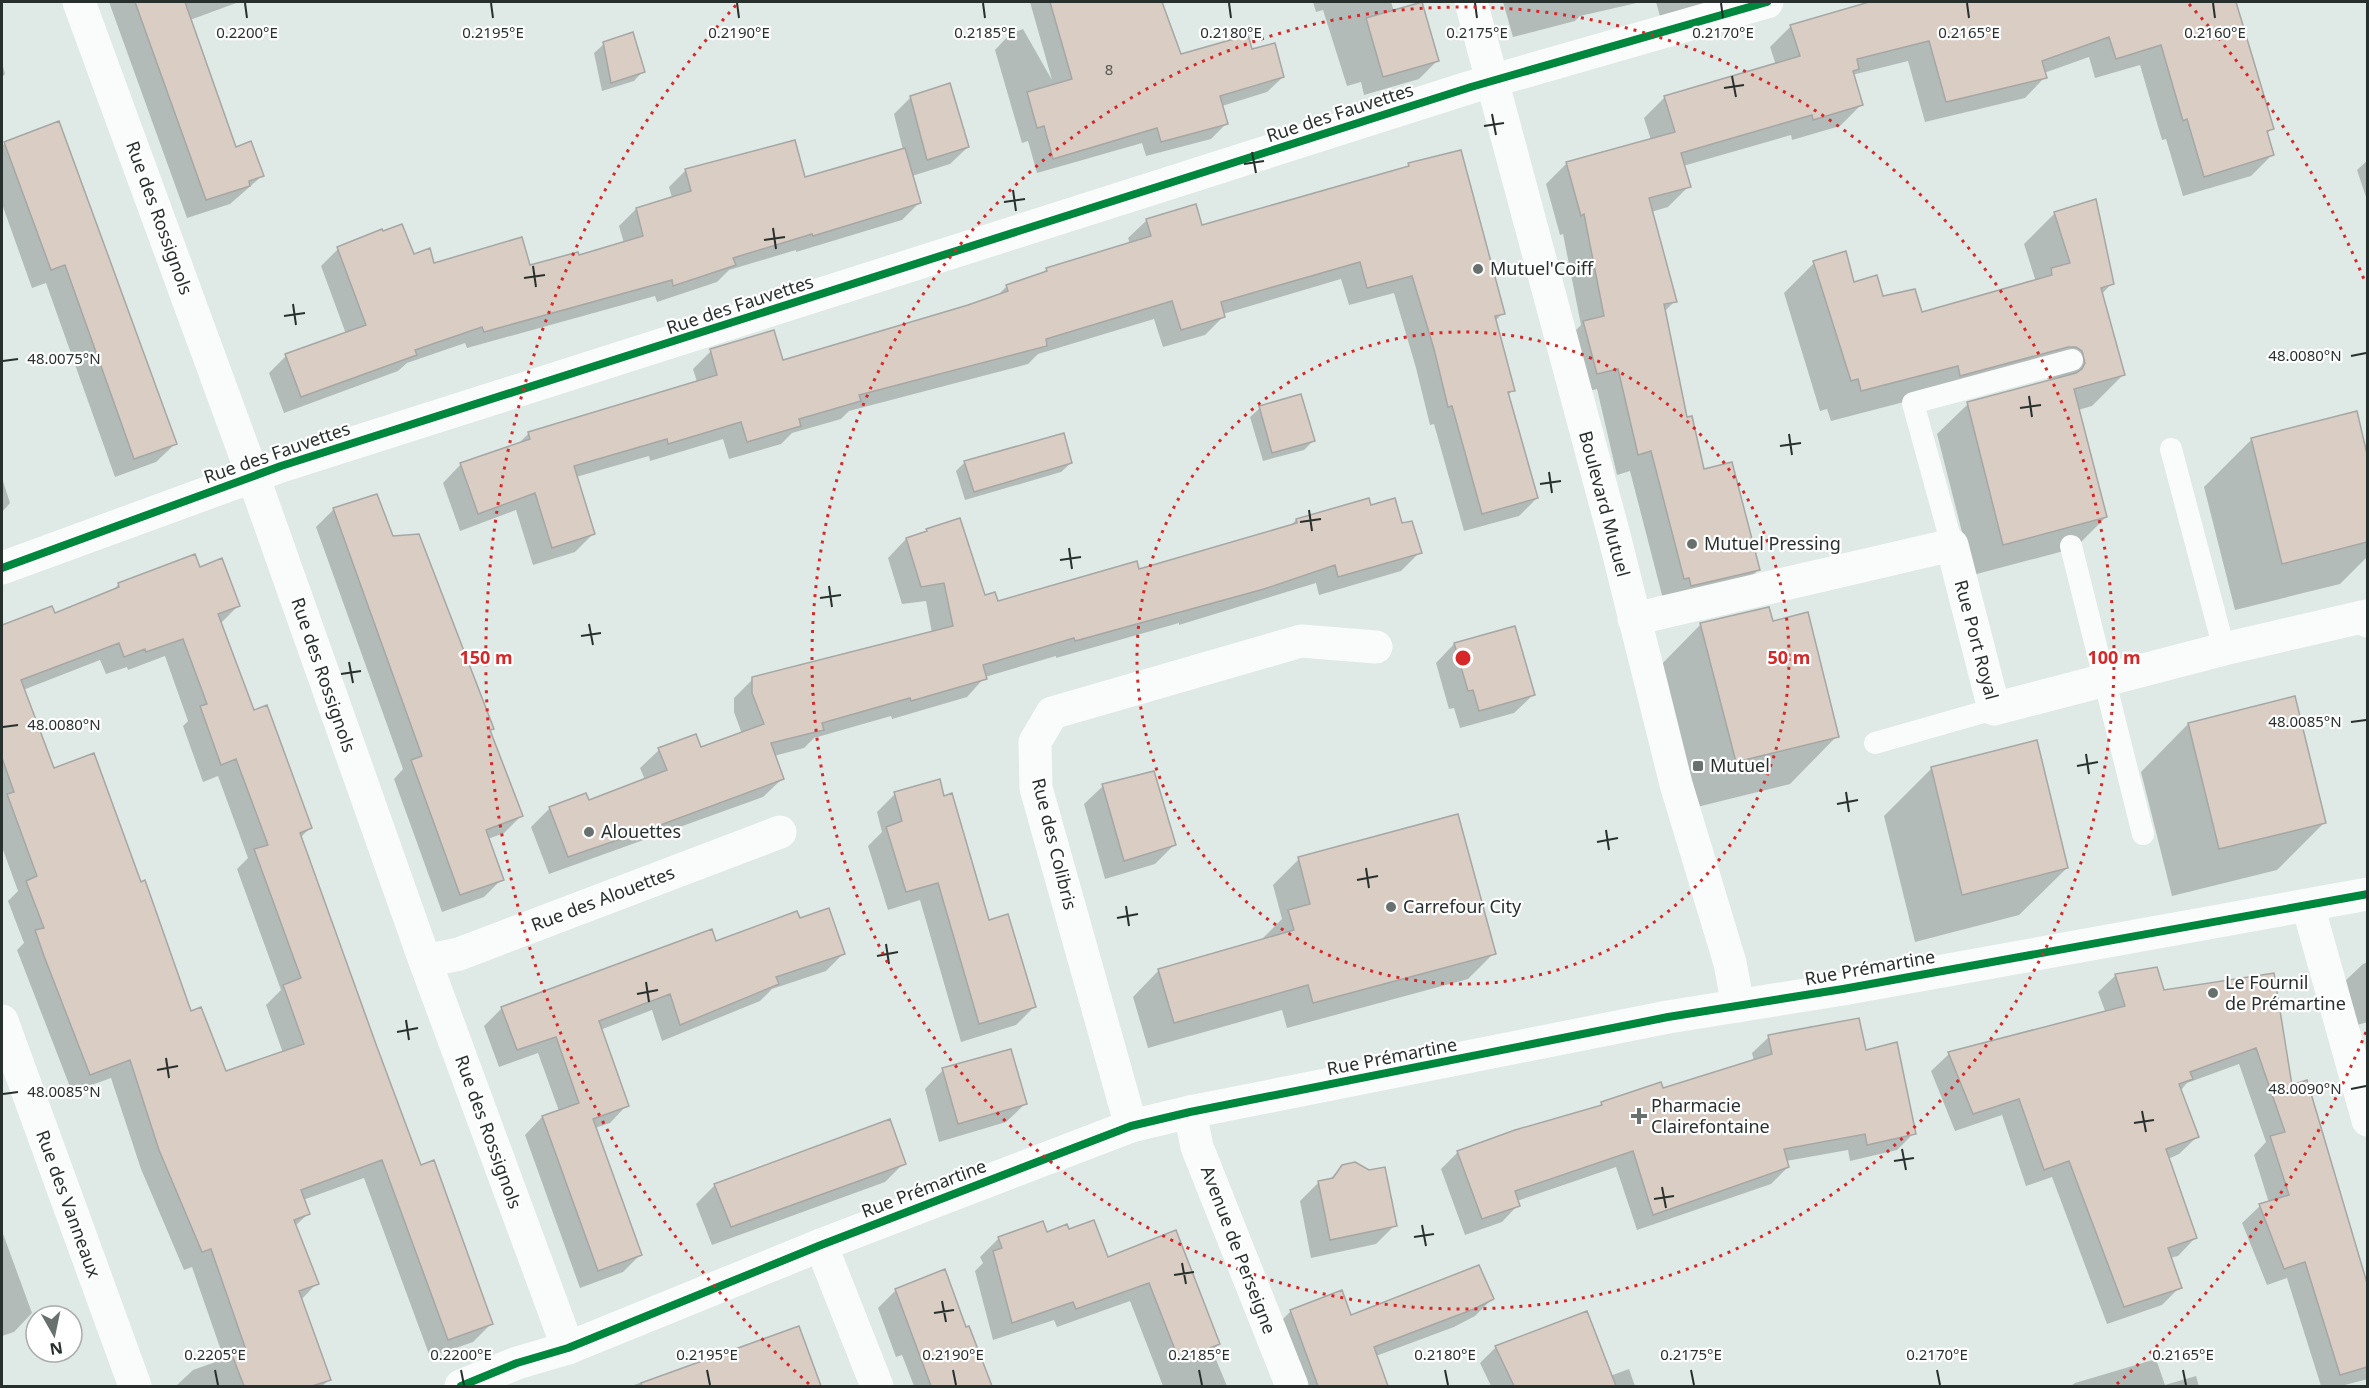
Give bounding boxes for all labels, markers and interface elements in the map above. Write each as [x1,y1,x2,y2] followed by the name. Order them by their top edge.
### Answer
[216,22,278,42] text: 0.2200°E
[462,22,524,42] text: 0.2195°E
[708,22,770,42] text: 0.2190°E
[954,22,1016,42] text: 0.2185°E
[1200,22,1262,42] text: 0.2180°E
[1446,22,1508,42] text: 0.2175°E
[1692,22,1754,42] text: 0.2170°E
[1938,22,2000,42] text: 0.2165°E
[2184,22,2246,42] text: 0.2160°E
[1105,59,1113,79] house number: 8
[1263,77,1416,147] street label: Rue des Fauvettes
[121,137,199,298] street label: Rue des Rossignols
[1490,256,1595,280] place label: Mutuel'Coiff
[1471,262,1485,276] marker: Mutuel'Coiff
[663,269,816,339] street label: Rue des Fauvettes
[2268,345,2342,365] text: 48.0080°N
[27,348,101,368] text: 48.0075°N
[200,416,353,488] street label: Rue des Fauvettes
[1574,428,1636,579] street label: Boulevard Mutuel
[1704,531,1841,555] place label: Mutuel Pressing
[1685,537,1699,551] marker: Mutuel Pressing
[1949,577,2005,702] street label: Rue Port Royal
[286,594,362,755] street label: Rue des Rossignols
[459,645,513,669] text: 150 m
[1768,645,1810,669] text: 50 m
[2087,645,2141,669] text: 100 m
[1453,648,1473,668] centre of rings
[2268,711,2342,731] text: 48.0085°N
[27,714,101,734] text: 48.0080°N
[1710,753,1770,777] place label: Mutuel
[1691,759,1705,773] marker: Mutuel
[1027,775,1083,912] street label: Rue des Colibris
[601,819,681,843] place label: Alouettes
[582,825,596,839] marker: Alouettes
[527,860,678,936] street label: Rue des Alouettes
[1403,894,1522,918] place label: Carrefour City
[1384,900,1398,914] marker: Carrefour City
[1803,944,1937,990] street label: Rue Prémartine
[2225,970,2346,1015] place label: Le Fournil de Prémartine
[2206,986,2220,1000] marker: Le Fournil de Prémartine
[1325,1032,1459,1080] street label: Rue Prémartine
[450,1051,528,1212] street label: Rue des Rossignols
[2268,1078,2342,1098] text: 48.0090°N
[27,1081,101,1101] text: 48.0085°N
[1651,1093,1770,1138] place label: Pharmacie Clairefontaine
[1632,1109,1646,1123] marker: Pharmacie Clairefontaine
[31,1127,107,1281] street label: Rue des Vanneaux
[858,1153,990,1223] street label: Rue Prémartine
[1196,1162,1282,1337] street label: Avenue de Perseigne
[24,1304,84,1364] north arrow
[48,1337,64,1361] text: N
[184,1344,246,1364] text: 0.2205°E
[430,1344,492,1364] text: 0.2200°E
[676,1344,738,1364] text: 0.2195°E
[922,1344,984,1364] text: 0.2190°E
[1168,1344,1230,1364] text: 0.2185°E
[1414,1344,1476,1364] text: 0.2180°E
[1660,1344,1722,1364] text: 0.2175°E
[1906,1344,1968,1364] text: 0.2170°E
[2152,1344,2214,1364] text: 0.2165°E

